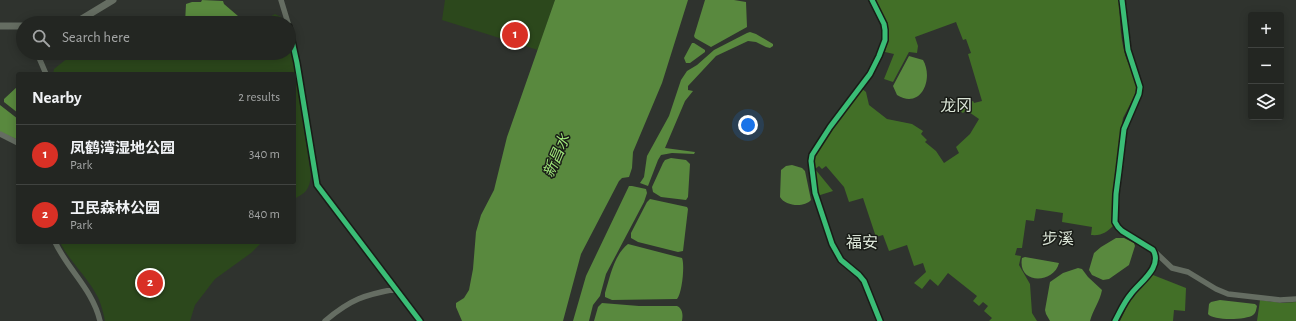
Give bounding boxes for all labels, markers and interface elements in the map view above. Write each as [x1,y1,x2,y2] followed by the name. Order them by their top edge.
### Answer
[1248,12,1284,120] map controls
[1248,12,1284,48] button: +
[16,16,296,60] search box
[502,20,528,50] pin: 1
[30,27,52,49] icon: search
[62,30,130,45] text: Search here
[1248,48,1284,84] button: −
[1248,84,1284,120] button: layers
[32,89,82,106] text: Nearby
[238,91,280,104] text: 2 results
[940,97,972,114] district label: 龙冈
[738,115,758,135] your location
[540,131,573,180] water label: 新昌水
[70,141,175,156] text: 凤鹤湾湿地公园
[43,148,47,161] text: 1
[249,148,280,161] text: 340 m
[70,159,92,172] text: Park
[70,201,160,216] text: 卫民森林公园
[42,208,48,221] text: 2
[248,208,280,221] text: 840 m
[70,219,92,232] text: Park
[1042,230,1074,247] district label: 步溪
[846,234,878,251] district label: 福安
[137,268,163,298] pin: 2

